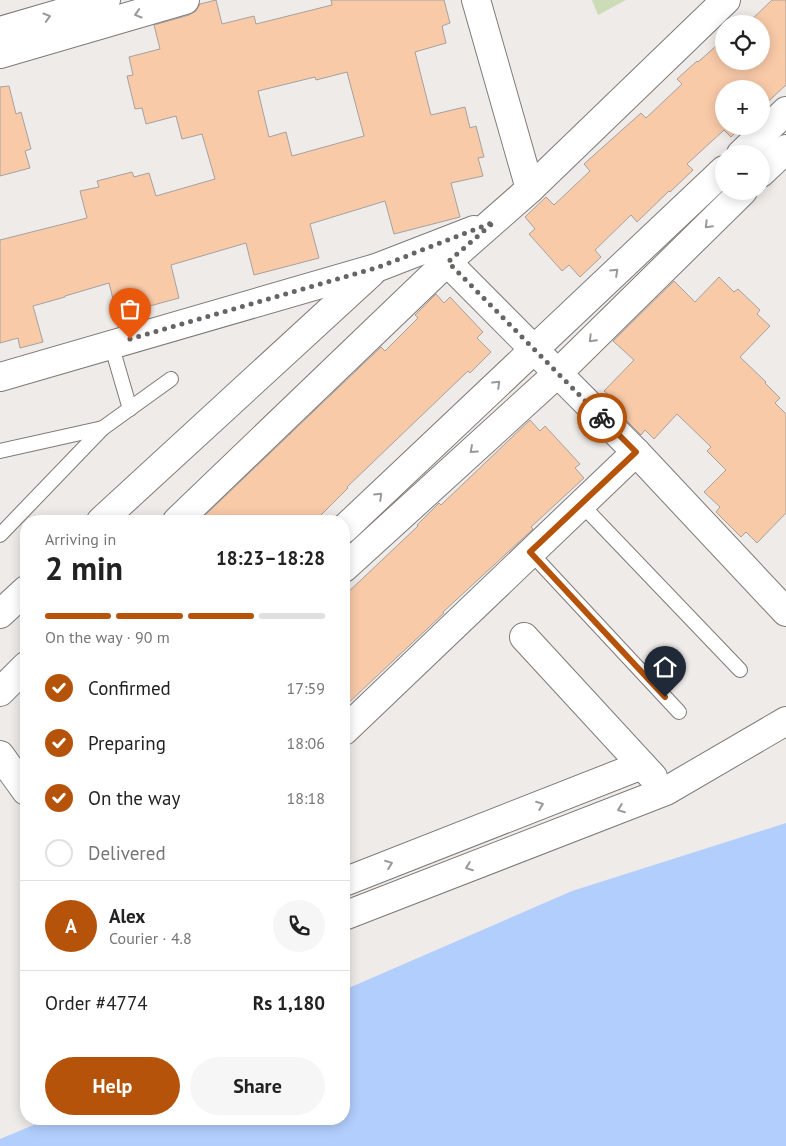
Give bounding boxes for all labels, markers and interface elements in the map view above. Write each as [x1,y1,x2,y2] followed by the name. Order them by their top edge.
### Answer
[135,8,143,18] one-way arrow
[42,13,50,23] one-way arrow
[715,15,770,200] map controls
[715,15,770,70] button: locate
[715,80,770,135] button: +
[715,145,770,200] button: −
[705,220,714,229] one-way arrow
[609,269,618,278] one-way arrow
[109,288,151,339] pin
[116,295,144,323] icon: bag
[589,334,598,343] one-way arrow
[491,381,500,390] one-way arrow
[577,393,627,443] courier
[588,404,616,432] icon: bike
[470,444,479,453] one-way arrow
[373,493,382,502] one-way arrow
[45,529,116,549] text: Arriving in
[216,546,325,570] text: 18:23–18:28
[45,547,123,589] text: 2 min
[45,627,170,647] text: On the way · 90 m
[644,646,686,697] pin
[651,653,679,681] icon: home
[45,674,73,702] icon: check
[88,676,171,700] text: Confirmed
[287,678,325,698] text: 17:59
[45,729,73,757] icon: check
[88,731,166,755] text: Preparing
[287,733,325,753] text: 18:06
[45,784,73,812] icon: check
[88,786,180,810] text: On the way
[287,788,325,808] text: 18:18
[536,801,544,811] one-way arrow
[617,803,626,813] one-way arrow
[88,841,166,865] text: Delivered
[384,860,393,871] one-way arrow
[465,861,474,872] one-way arrow
[273,900,325,952] button: phone
[109,904,145,928] text: Alex
[65,914,77,938] text: A
[109,928,192,948] text: Courier · 4.8
[45,991,148,1015] text: Order #4774
[253,991,325,1015] text: Rs 1,180
[45,1057,180,1115] button: Help
[190,1057,325,1115] button: Share

